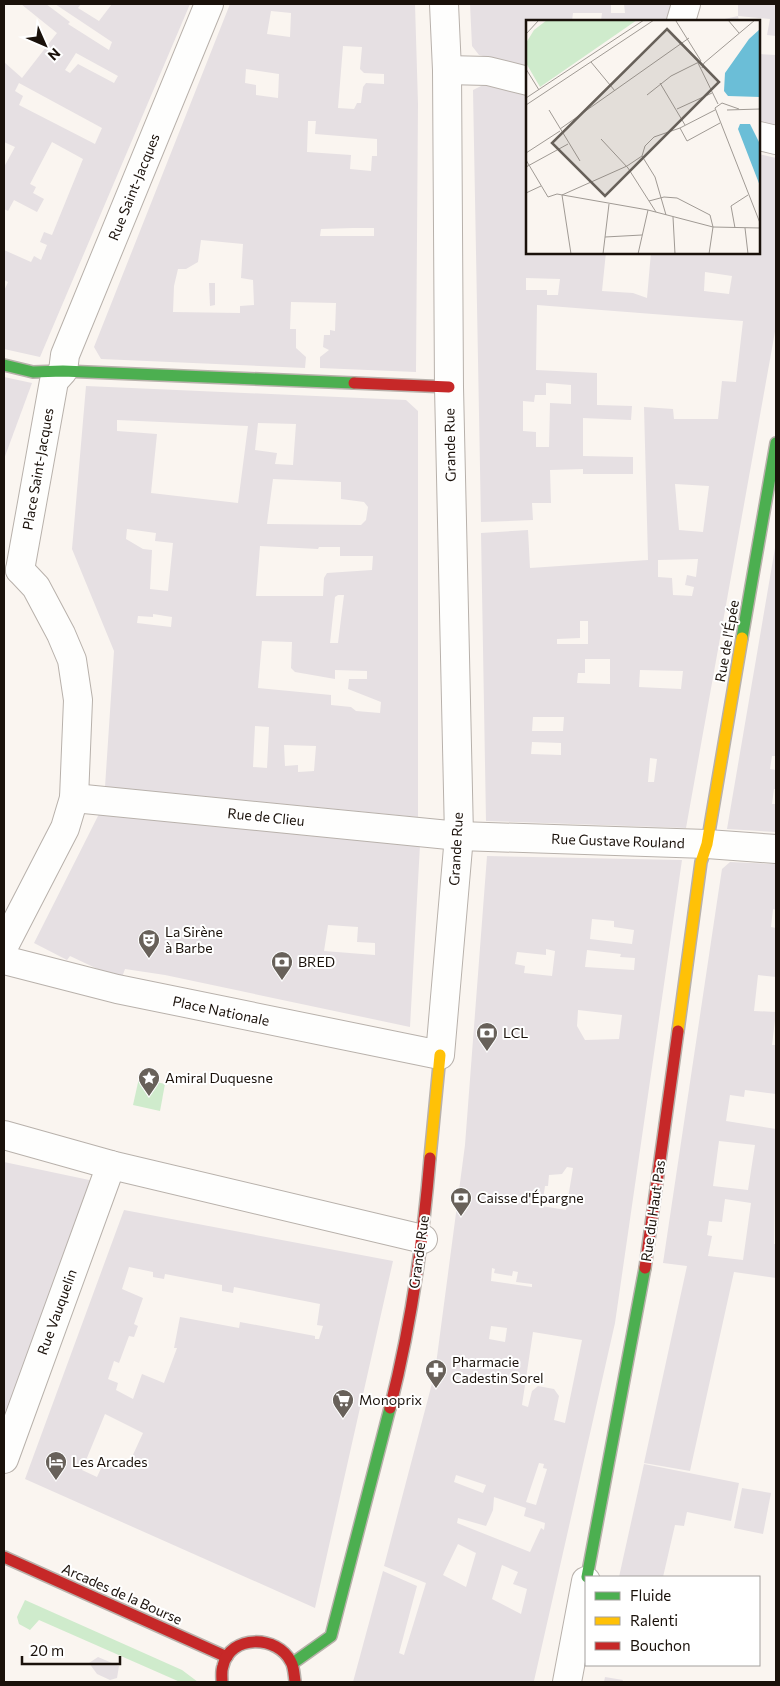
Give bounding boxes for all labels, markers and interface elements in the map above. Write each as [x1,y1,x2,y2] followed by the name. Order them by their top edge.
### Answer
[20,20,70,70] north arrow
[526,20,760,254] inset map
[45,45,64,64] text: N
[104,131,163,243] street label: Rue Saint-Jacques
[18,407,57,531] street label: Place Saint-Jacques
[440,408,459,482] street label: Grande Rue
[711,599,742,683] street label: Rue de l'Épée
[227,804,305,829] street label: Rue de Clieu
[445,812,466,886] street label: Grande Rue
[551,830,685,851] street label: Rue Gustave Rouland
[165,923,223,956] place label: La Sirène à Barbe
[137,928,161,959] theatre icon: La Sirène à Barbe
[270,950,294,981] bank icon: BRED
[298,953,335,970] place label: BRED
[171,992,271,1029] street label: Place Nationale
[475,1021,499,1052] bank icon: LCL
[503,1024,528,1041] place label: LCL
[137,1066,161,1097] place icon: Amiral Duquesne
[165,1069,273,1086] place label: Amiral Duquesne
[637,1159,668,1263] street label: Rue du Haut Pas
[449,1186,473,1217] bank icon: Caisse d'Épargne
[477,1189,584,1206] place label: Caisse d'Épargne
[405,1214,432,1290] street label: Grande Rue
[33,1267,80,1357] street label: Rue Vauquelin
[452,1353,544,1386] place label: Pharmacie Cadestin Sorel
[424,1358,448,1389] pharmacy icon: Pharmacie Cadestin Sorel
[331,1388,355,1419] supermarket icon: Monoprix
[359,1391,423,1408] place label: Monoprix
[44,1450,68,1481] hotel icon: Les Arcades
[72,1453,148,1470] place label: Les Arcades
[59,1559,185,1628] street label: Arcades de la Bourse
[585,1576,760,1666] legend
[630,1586,671,1604] text: Fluide
[630,1611,678,1629] text: Ralenti
[22,1634,120,1666] scale bar
[630,1636,691,1654] text: Bouchon
[30,1641,64,1659] text: 20 m

